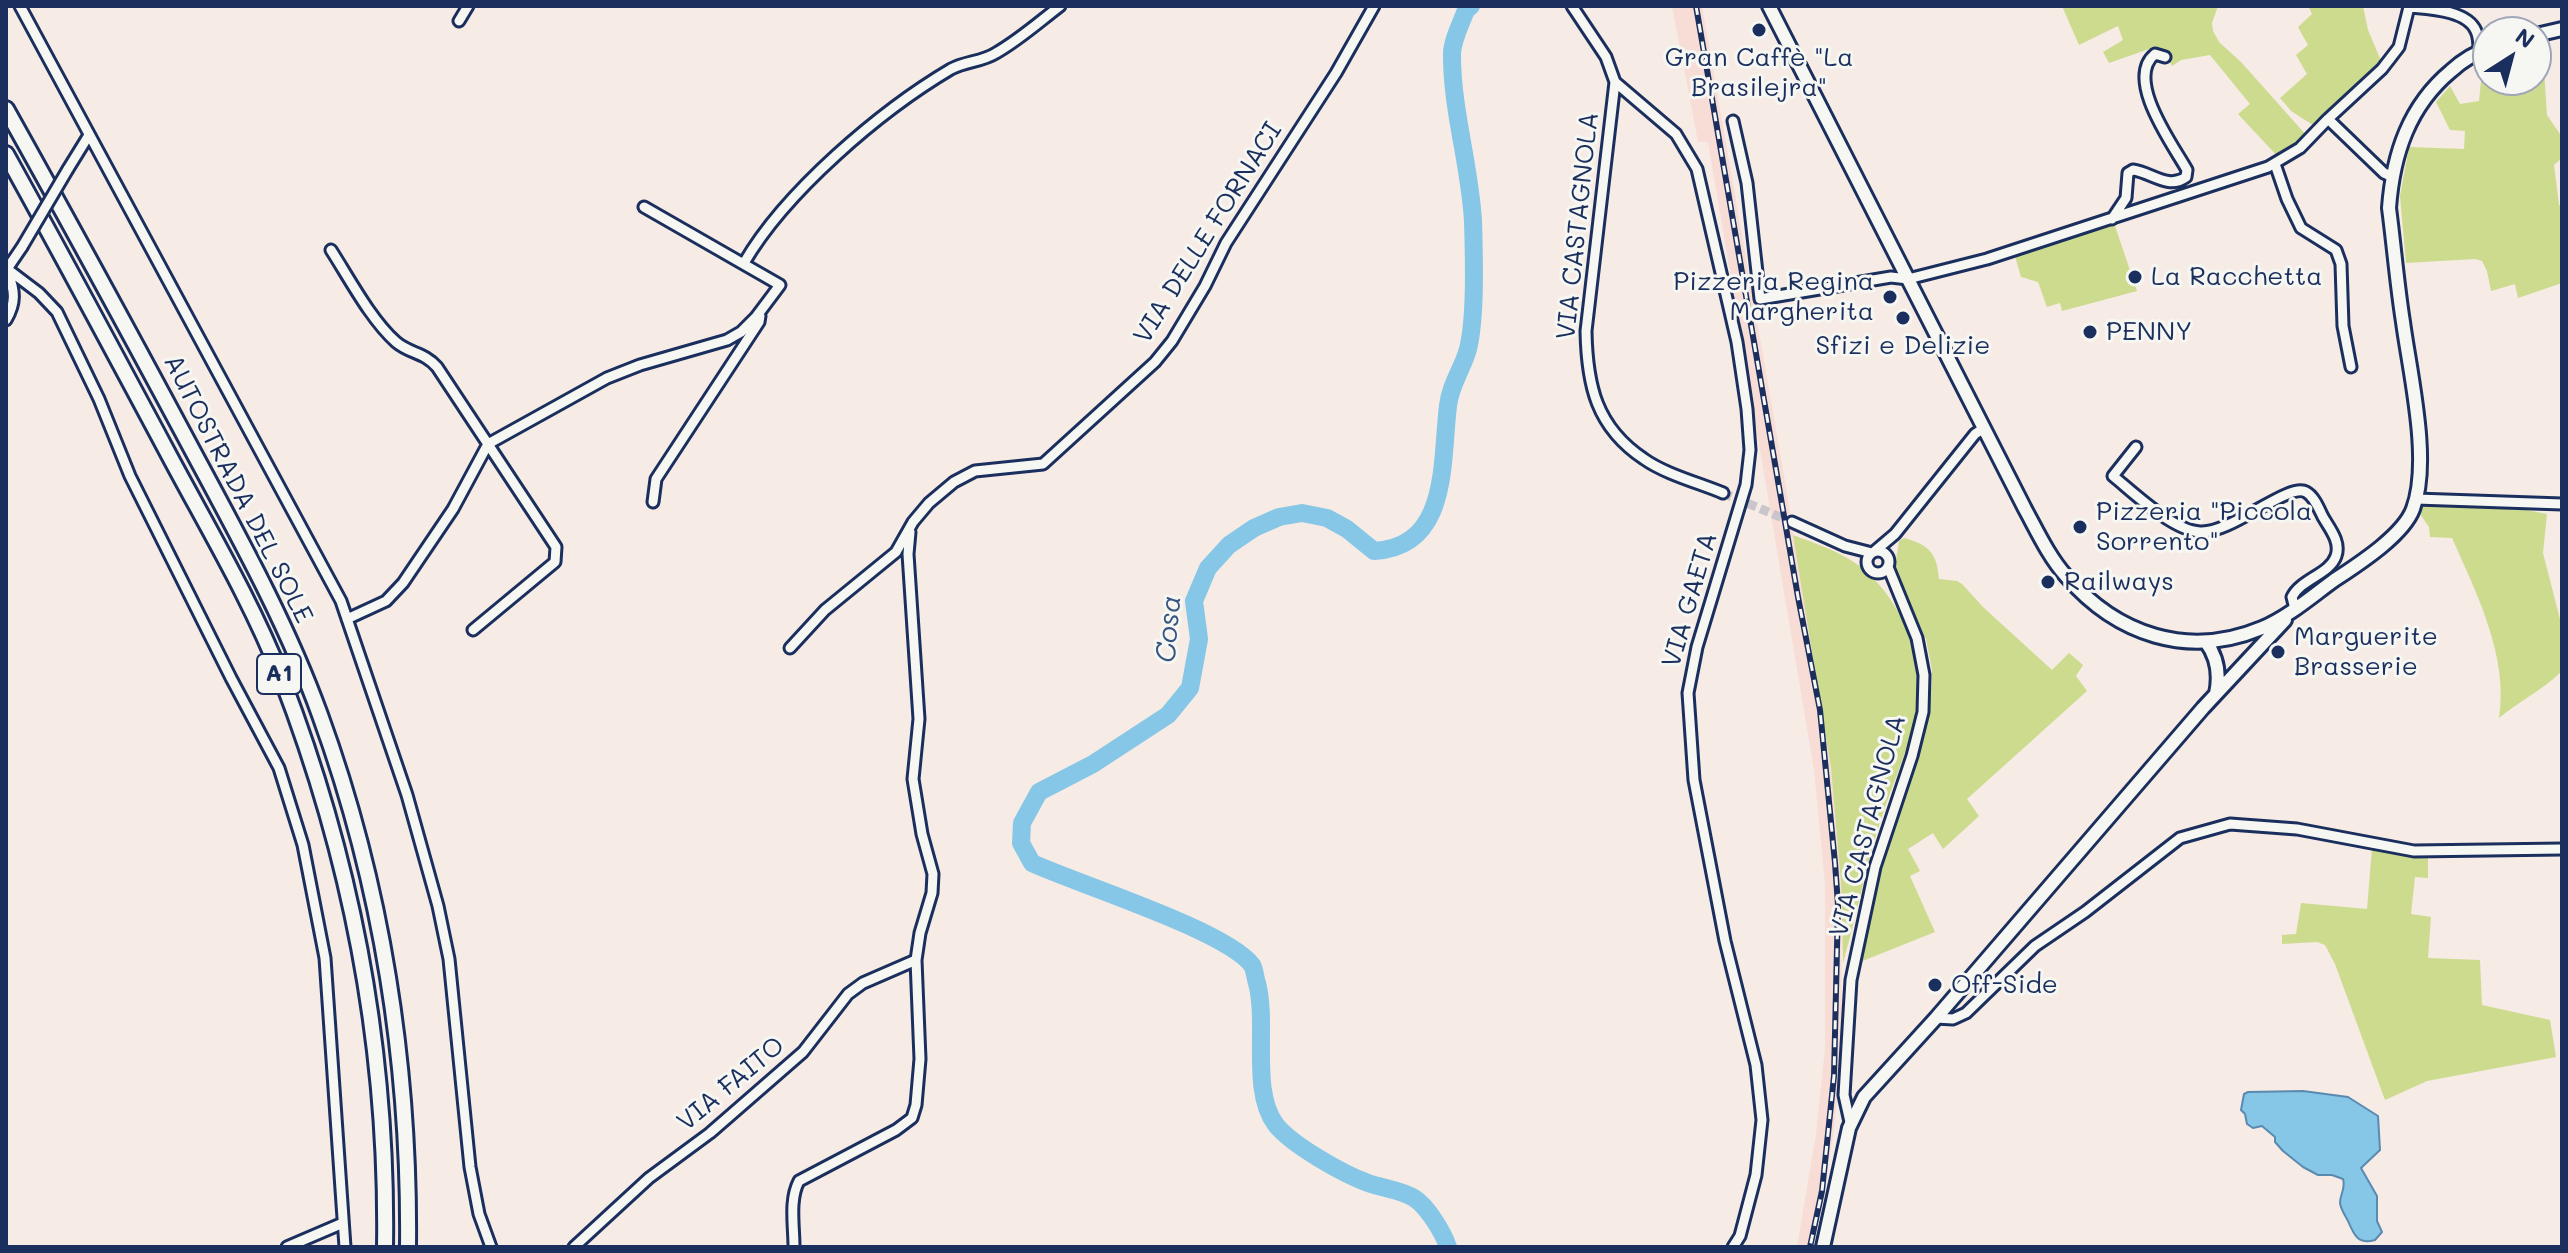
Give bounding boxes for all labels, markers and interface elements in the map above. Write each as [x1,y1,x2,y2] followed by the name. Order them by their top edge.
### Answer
[2472,16,2552,96] north arrow
[1750,21,1768,39] marker: Gran Caffè "La Brasilejra"
[2510,21,2540,54] text: N
[1665,42,1853,104] place label: Gran Caffè "La Brasilejra"
[1551,111,1605,341] street label: VIA CASTAGNOLA
[1127,117,1289,349] street label: VIA DELLE FORNACI
[2151,261,2322,293] place label: La Racchetta
[1673,266,1874,328] place label: Pizzeria Regina Margherita
[2126,268,2144,286] marker: La Racchetta
[1881,288,1899,306] marker: Pizzeria Regina Margherita
[1894,309,1912,327] marker: Sfizi e Delizie
[2106,316,2192,348] place label: PENNY
[2081,323,2099,341] marker: PENNY
[1816,330,1990,362] place label: Sfizi e Delizie
[157,350,319,628] street label: AUTOSTRADA DEL SOLE
[2096,496,2312,558] place label: Pizzeria "Piccola Sorrento"
[2071,518,2089,536] marker: Pizzeria "Piccola Sorrento"
[1656,529,1724,671] street label: VIA GAETA
[2064,566,2174,598] place label: Railways
[2039,573,2057,591] marker: Railways
[1149,594,1189,664] water label: Cosa
[2294,621,2438,682] place label: Marguerite Brasserie
[2269,643,2287,661] marker: Marguerite Brasserie
[257,654,301,694] road number: A1
[1823,711,1913,941] street label: VIA CASTAGNOLA
[1951,969,2058,1001] place label: Off-Side
[1926,976,1944,994] marker: Off-Side
[671,1030,791,1138] street label: VIA FAITO

